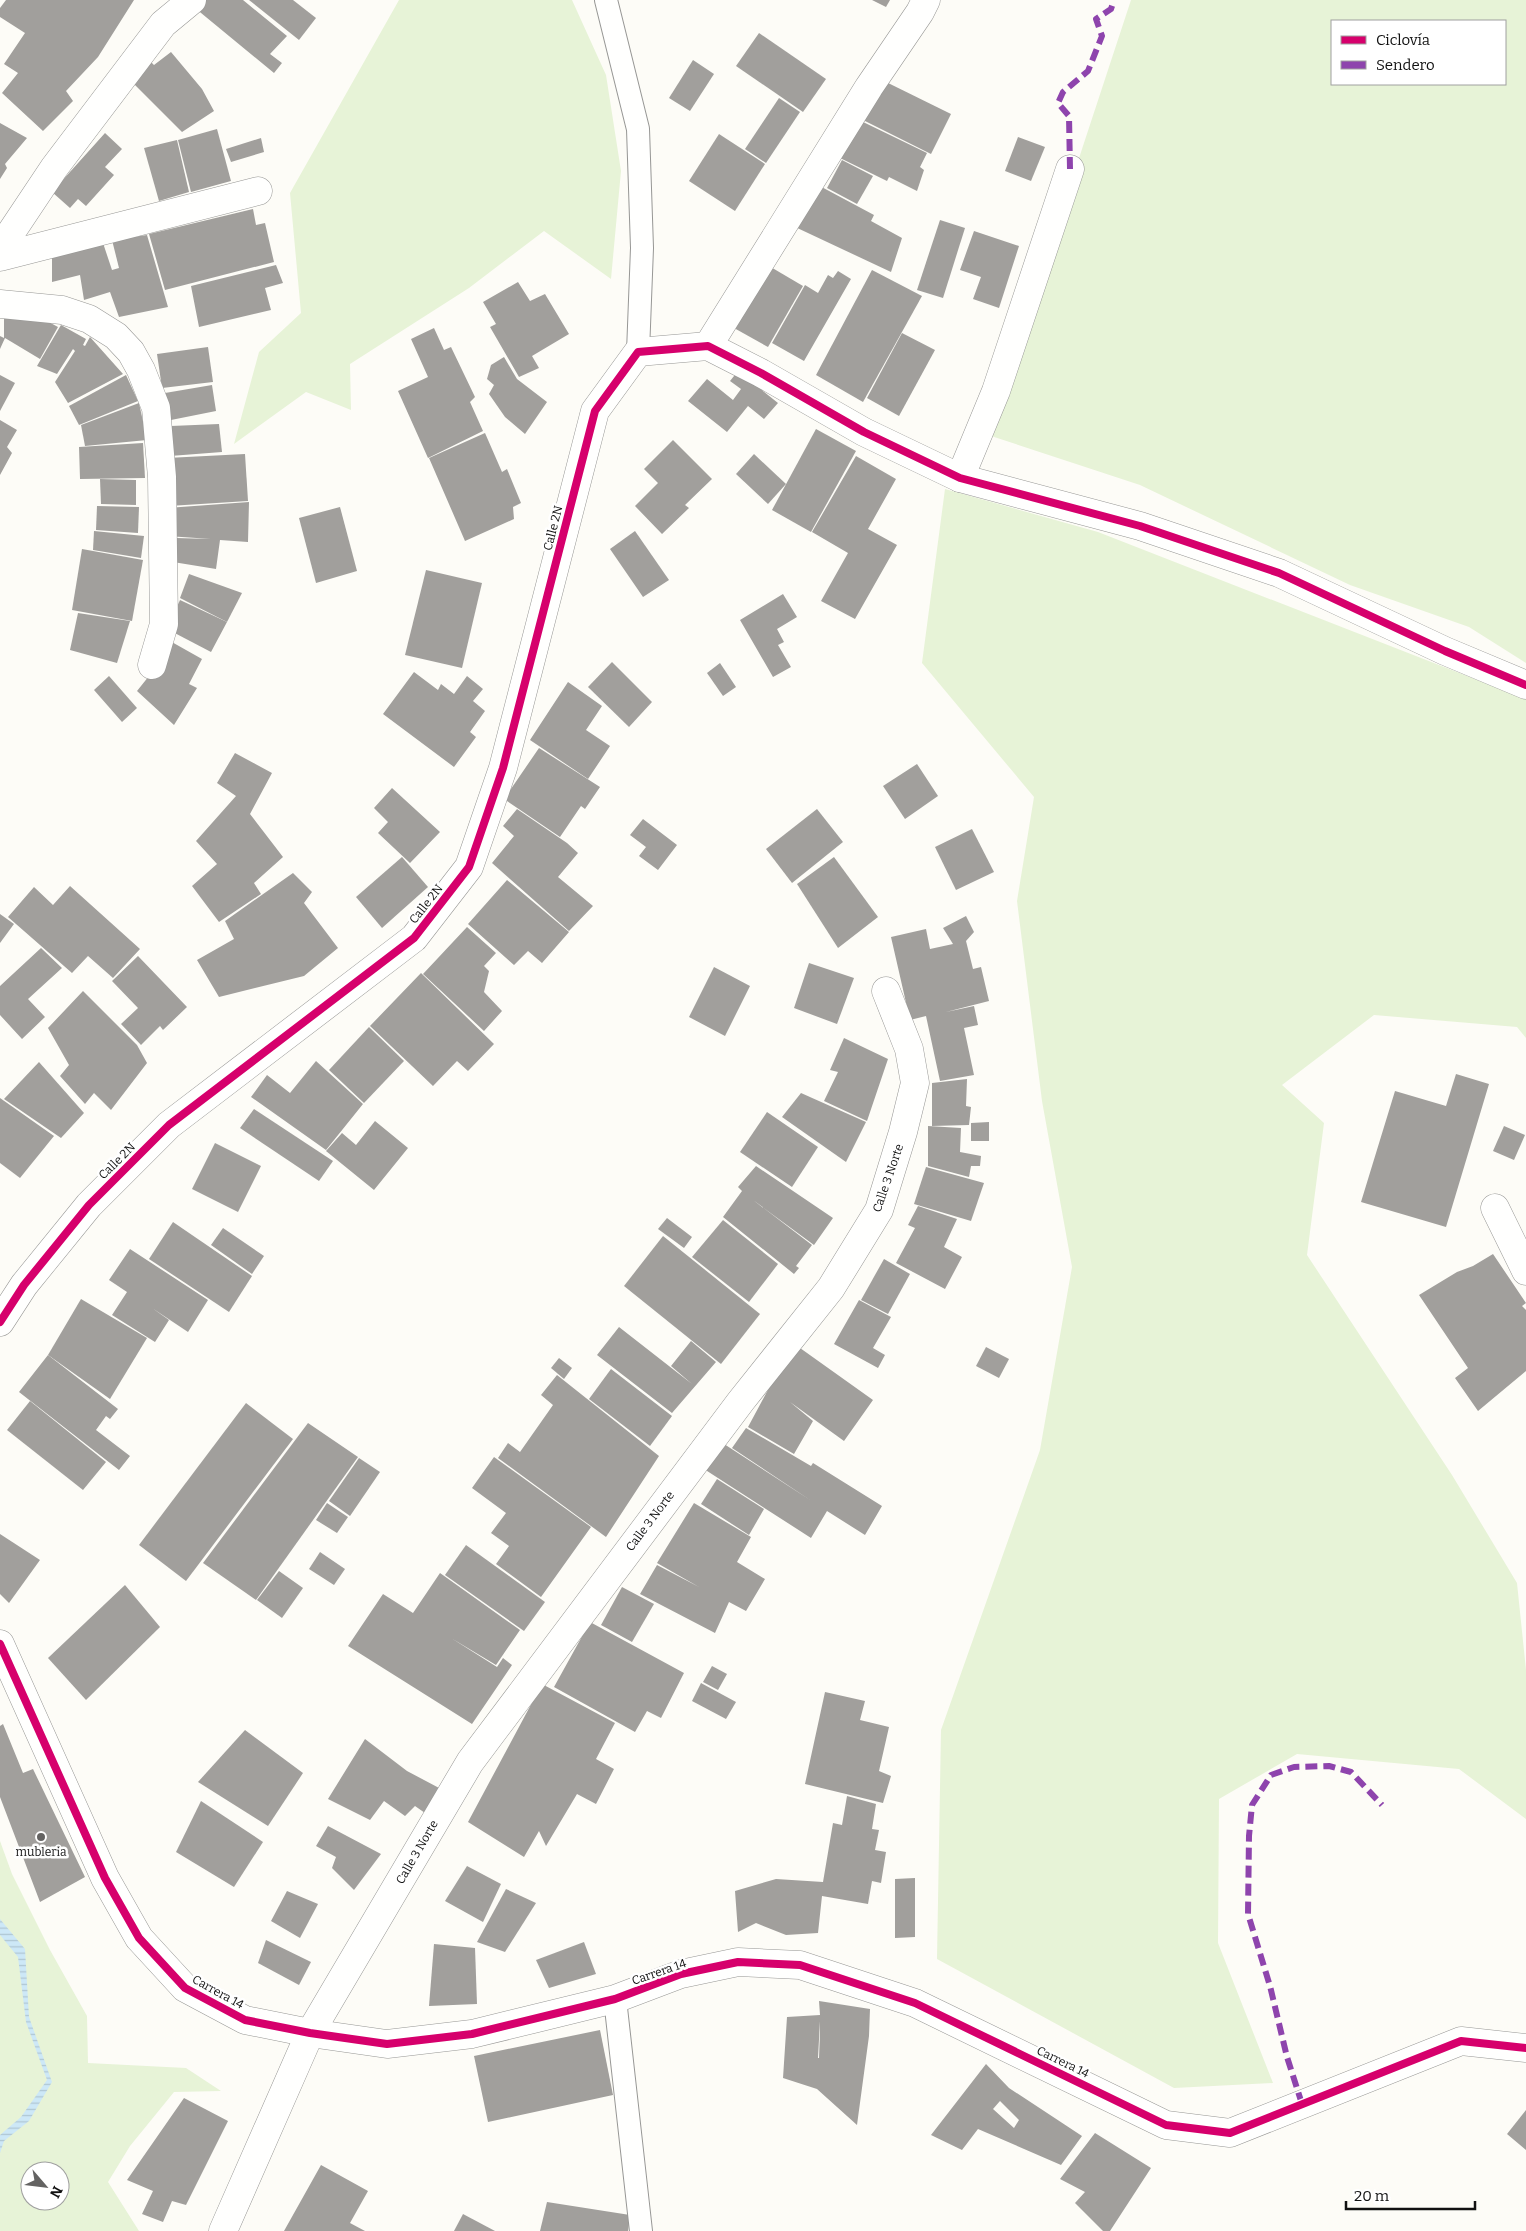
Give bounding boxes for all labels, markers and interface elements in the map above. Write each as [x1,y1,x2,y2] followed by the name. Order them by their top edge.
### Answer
[1331,20,1506,85] legend
[1376,31,1430,49] text: Ciclovía
[1376,56,1435,74] text: Sendero
[541,504,565,552] street label: Calle 2N
[406,881,446,926] street label: Calle 2N
[96,1139,139,1182] street label: Calle 2N
[870,1142,906,1214] street label: Calle 3 Norte
[623,1488,677,1554] street label: Calle 3 Norte
[393,1818,441,1886] street label: Calle 3 Norte
[35,1831,47,1843] marker: mubleria
[16,1845,67,1859] place label: mubleria
[630,1956,688,1988] street label: Carrera 14
[190,1972,246,2012] street label: Carrera 14
[1035,2043,1091,2081] street label: Carrera 14
[20,2161,70,2211] north arrow
[1346,2178,1475,2210] scale bar
[46,2183,66,2201] text: N
[1354,2187,1390,2205] text: 20 m

